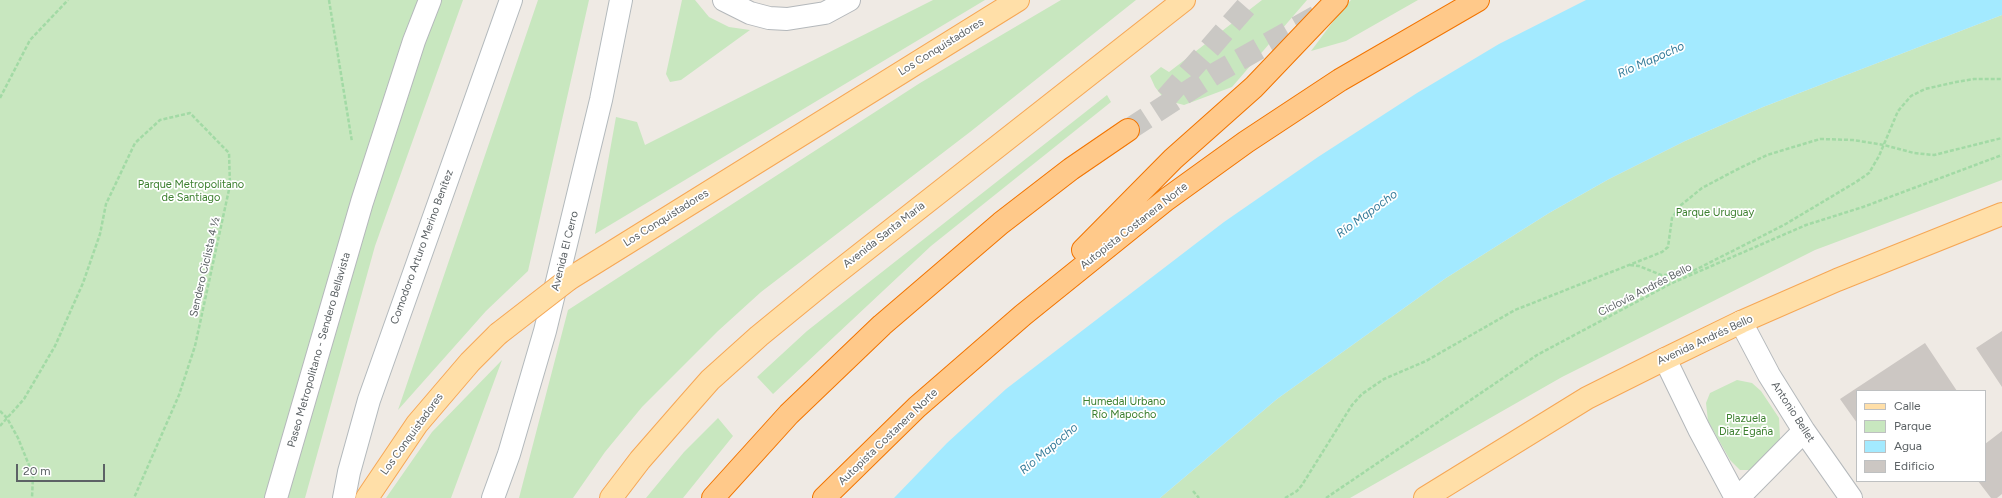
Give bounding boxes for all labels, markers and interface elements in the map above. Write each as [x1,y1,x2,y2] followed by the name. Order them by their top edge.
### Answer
[896,15,986,79] street label: Los Conquistadores
[1615,39,1687,81] water label: Río Mapocho
[388,168,456,326] street label: Comodoro Arturo Merino Benítez
[138,178,244,204] park label: Parque Metropolitano de Santiago
[1078,180,1190,272] street label: Autopista Costanera Norte
[621,186,711,250] street label: Los Conquistadores
[1334,187,1400,241] water label: Río Mapocho
[840,199,928,271] street label: Avenida Santa María
[1676,206,1754,220] park label: Parque Uruguay
[549,210,581,292] street label: Avenida El Cerro
[187,216,223,318] street label: Sendero Ciclista 4 ½
[285,251,353,449] street label: Paseo Metropolitano - Sendero Bellavista
[1596,261,1694,319] street label: Ciclovía Andrés Bello
[1655,312,1755,368] street label: Avenida Andrés Bello
[1769,379,1817,445] street label: Antonio Bellet
[836,386,940,488] street label: Autopista Costanera Norte
[378,390,446,478] street label: Los Conquistadores
[1856,390,1986,482] legend
[1082,395,1166,421] park label: Humedal Urbano Río Mapocho
[1894,399,1921,413] text: Calle
[1719,412,1773,438] park label: Plazuela Diaz Egaña
[1894,419,1931,433] text: Parque
[1017,420,1081,478] water label: Río Mapocho
[1894,439,1922,453] text: Agua
[18,456,107,482] scale bar
[1894,459,1934,473] text: Edificio
[23,464,51,478] text: 20 m

